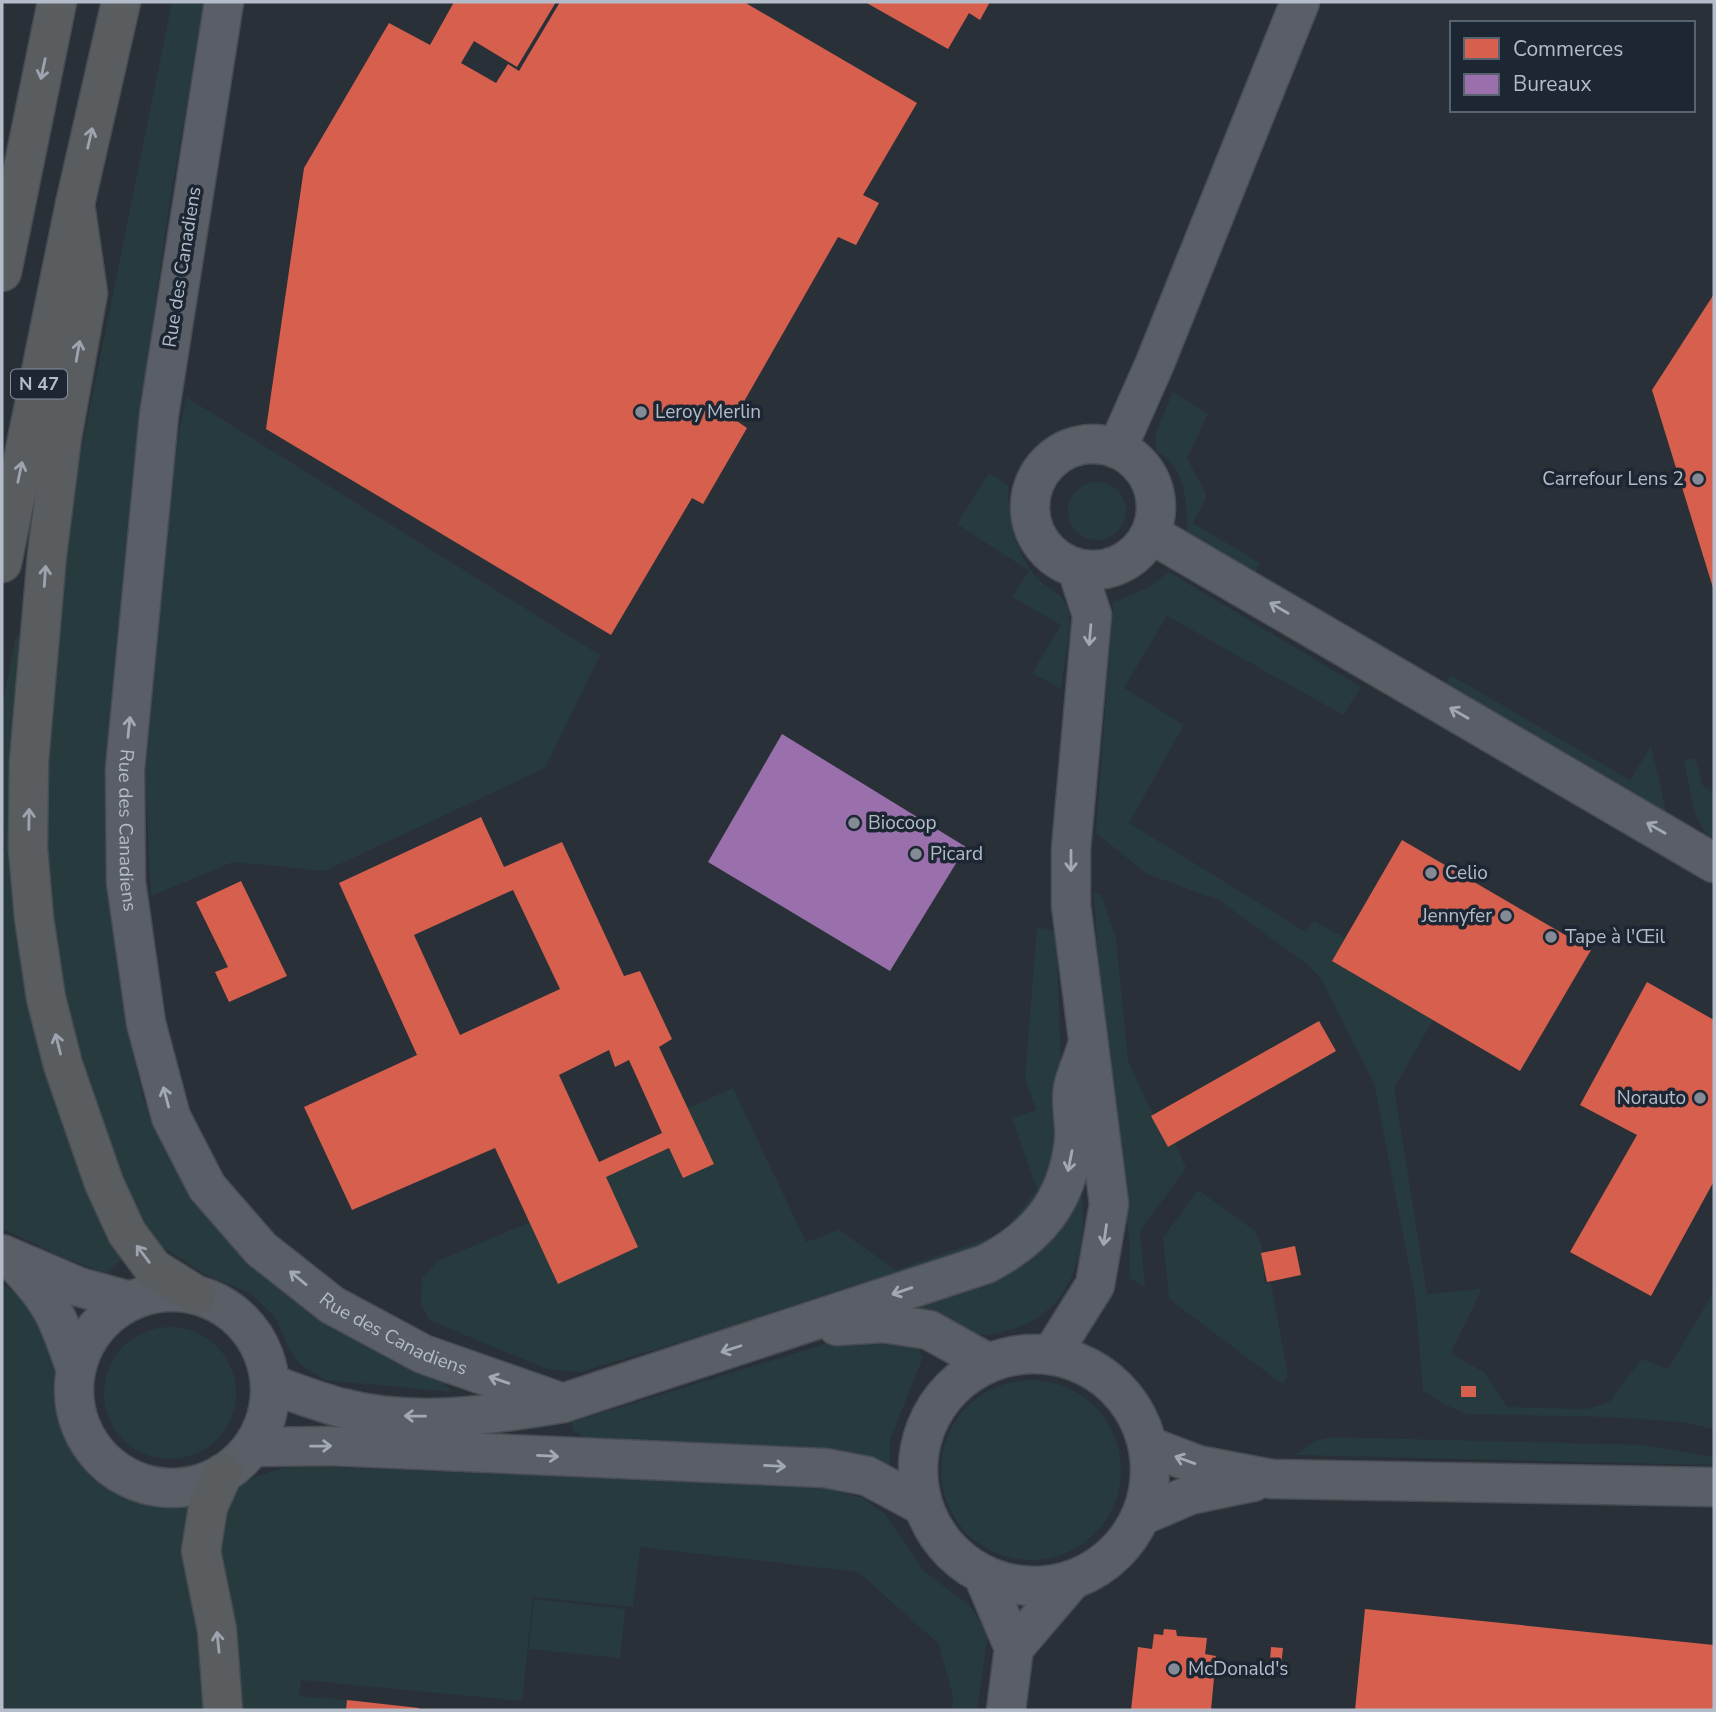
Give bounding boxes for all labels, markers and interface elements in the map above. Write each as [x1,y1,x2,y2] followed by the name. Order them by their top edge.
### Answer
[1450,21,1695,112] legend
[1513,35,1623,63] text: Commerces
[36,57,50,80] one-way arrow
[1513,70,1591,98] text: Bureaux
[85,127,98,149] one-way arrow
[156,185,208,349] street label: Rue des Canadiens
[72,340,85,363] one-way arrow
[11,370,67,398] road number: N 47
[655,399,761,425] place label: Leroy Merlin
[633,404,649,420] marker: Leroy Merlin
[14,461,28,484] one-way arrow
[1542,466,1684,492] place label: Carrefour Lens 2
[1690,471,1706,487] marker: Carrefour Lens 2
[39,566,52,588] one-way arrow
[1269,601,1289,615] one-way arrow
[1084,623,1097,646] one-way arrow
[1450,706,1470,720] one-way arrow
[123,716,136,739] one-way arrow
[112,748,143,913] street label: Rue des Canadiens
[22,808,35,831] one-way arrow
[868,810,937,836] place label: Biocoop
[846,815,862,831] marker: Biocoop
[1646,821,1666,835] one-way arrow
[930,841,983,867] place label: Picard
[908,846,924,862] marker: Picard
[1064,850,1078,873] one-way arrow
[1445,860,1488,886] place label: Celio
[1423,865,1439,881] marker: Celio
[1420,903,1492,929] place label: Jennyfer
[1498,908,1514,924] marker: Jennyfer
[1565,924,1665,950] place label: Tape à l'Œil
[1543,929,1559,945] marker: Tape à l'Œil
[51,1033,64,1056] one-way arrow
[1617,1085,1686,1111] place label: Norauto
[159,1086,172,1109] one-way arrow
[1692,1090,1708,1106] marker: Norauto
[1063,1149,1077,1172] one-way arrow
[1098,1223,1111,1246] one-way arrow
[135,1245,150,1264] one-way arrow
[289,1270,307,1285] one-way arrow
[891,1285,913,1298] one-way arrow
[314,1287,471,1382] street label: Rue des Canadiens
[721,1344,743,1356] one-way arrow
[488,1373,510,1385] one-way arrow
[404,1409,427,1423] one-way arrow
[309,1439,332,1453] one-way arrow
[536,1449,559,1462] one-way arrow
[1175,1453,1197,1465] one-way arrow
[763,1460,786,1473] one-way arrow
[212,1631,225,1654] one-way arrow
[1188,1656,1289,1682] place label: McDonald's
[1166,1661,1182,1677] marker: McDonald's

